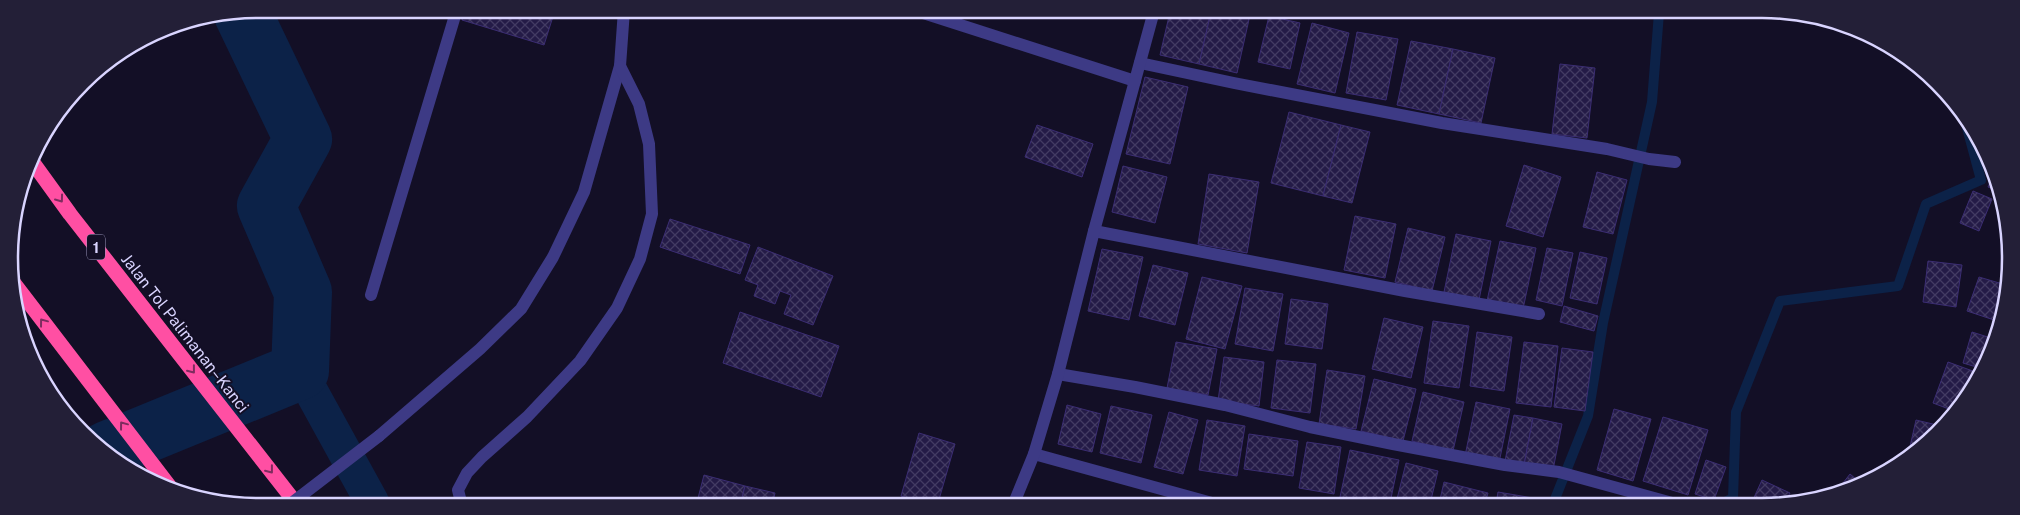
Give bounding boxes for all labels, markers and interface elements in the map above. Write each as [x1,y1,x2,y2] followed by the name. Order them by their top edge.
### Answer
[54,193,63,203] one-way arrow
[87,234,105,260] road number: 1
[117,250,253,416] street label: Jalan Tol Palimanan–Kanci
[41,319,49,328] one-way arrow
[186,364,195,374] one-way arrow
[120,421,129,431] one-way arrow
[265,465,274,474] one-way arrow

